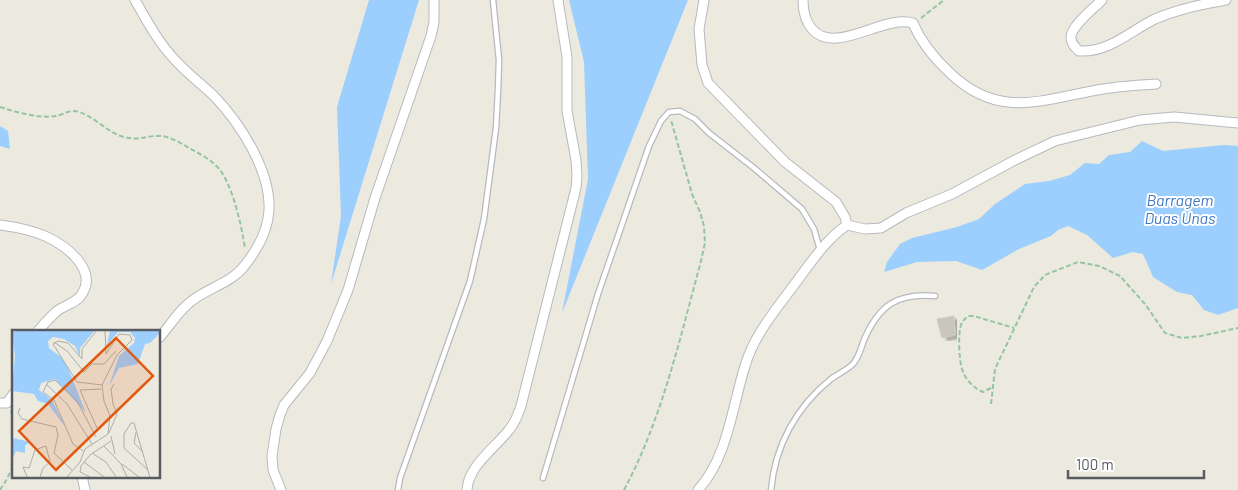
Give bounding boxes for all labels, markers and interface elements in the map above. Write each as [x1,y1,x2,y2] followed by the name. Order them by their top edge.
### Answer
[1144,190,1216,227] water label: Barragem Duas Unas
[12,330,160,478] inset map
[1068,448,1204,480] scale bar
[1076,455,1114,473] text: 100 m

